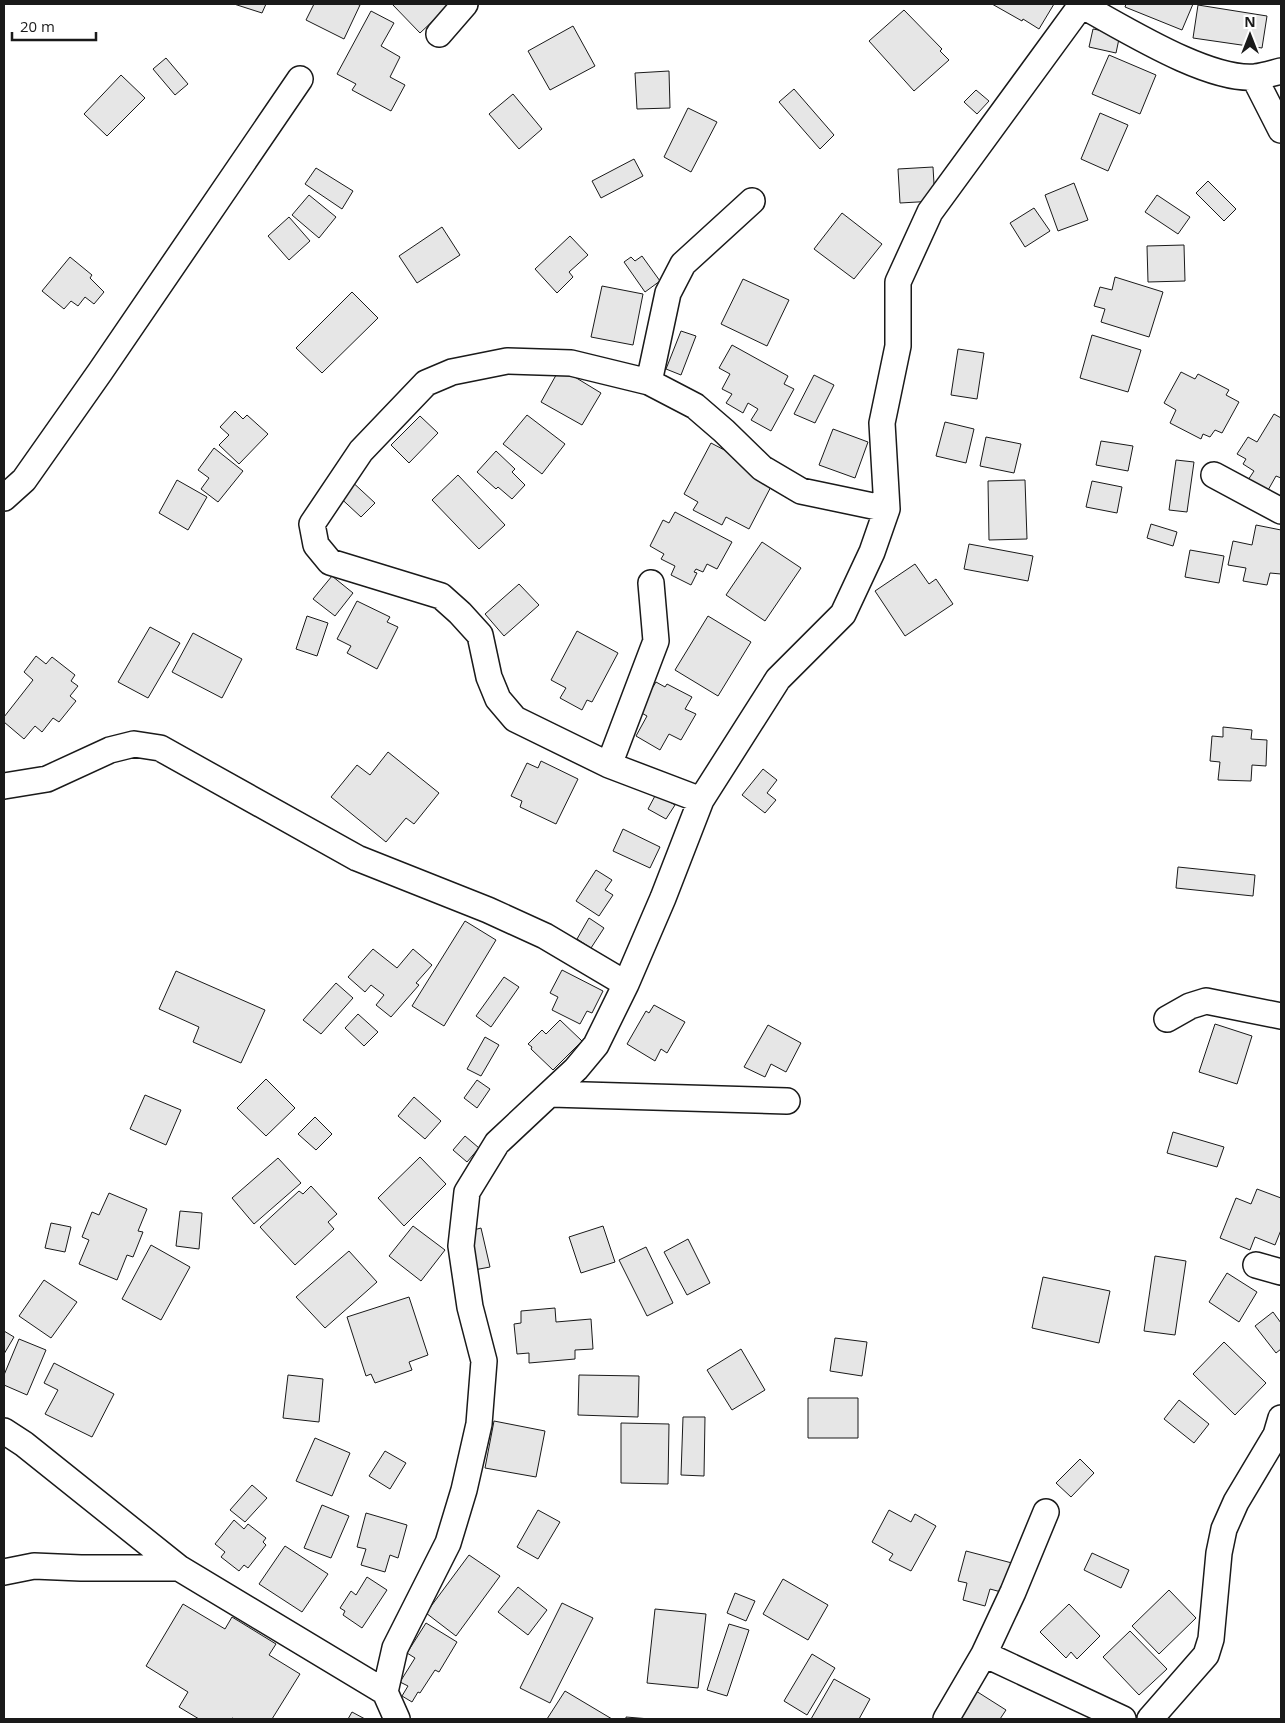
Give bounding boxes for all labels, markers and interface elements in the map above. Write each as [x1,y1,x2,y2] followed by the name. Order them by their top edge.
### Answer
[12,10,96,42] scale bar
[1225,10,1275,60] north arrow
[1244,12,1256,31] text: N
[20,16,55,36] text: 20 m

